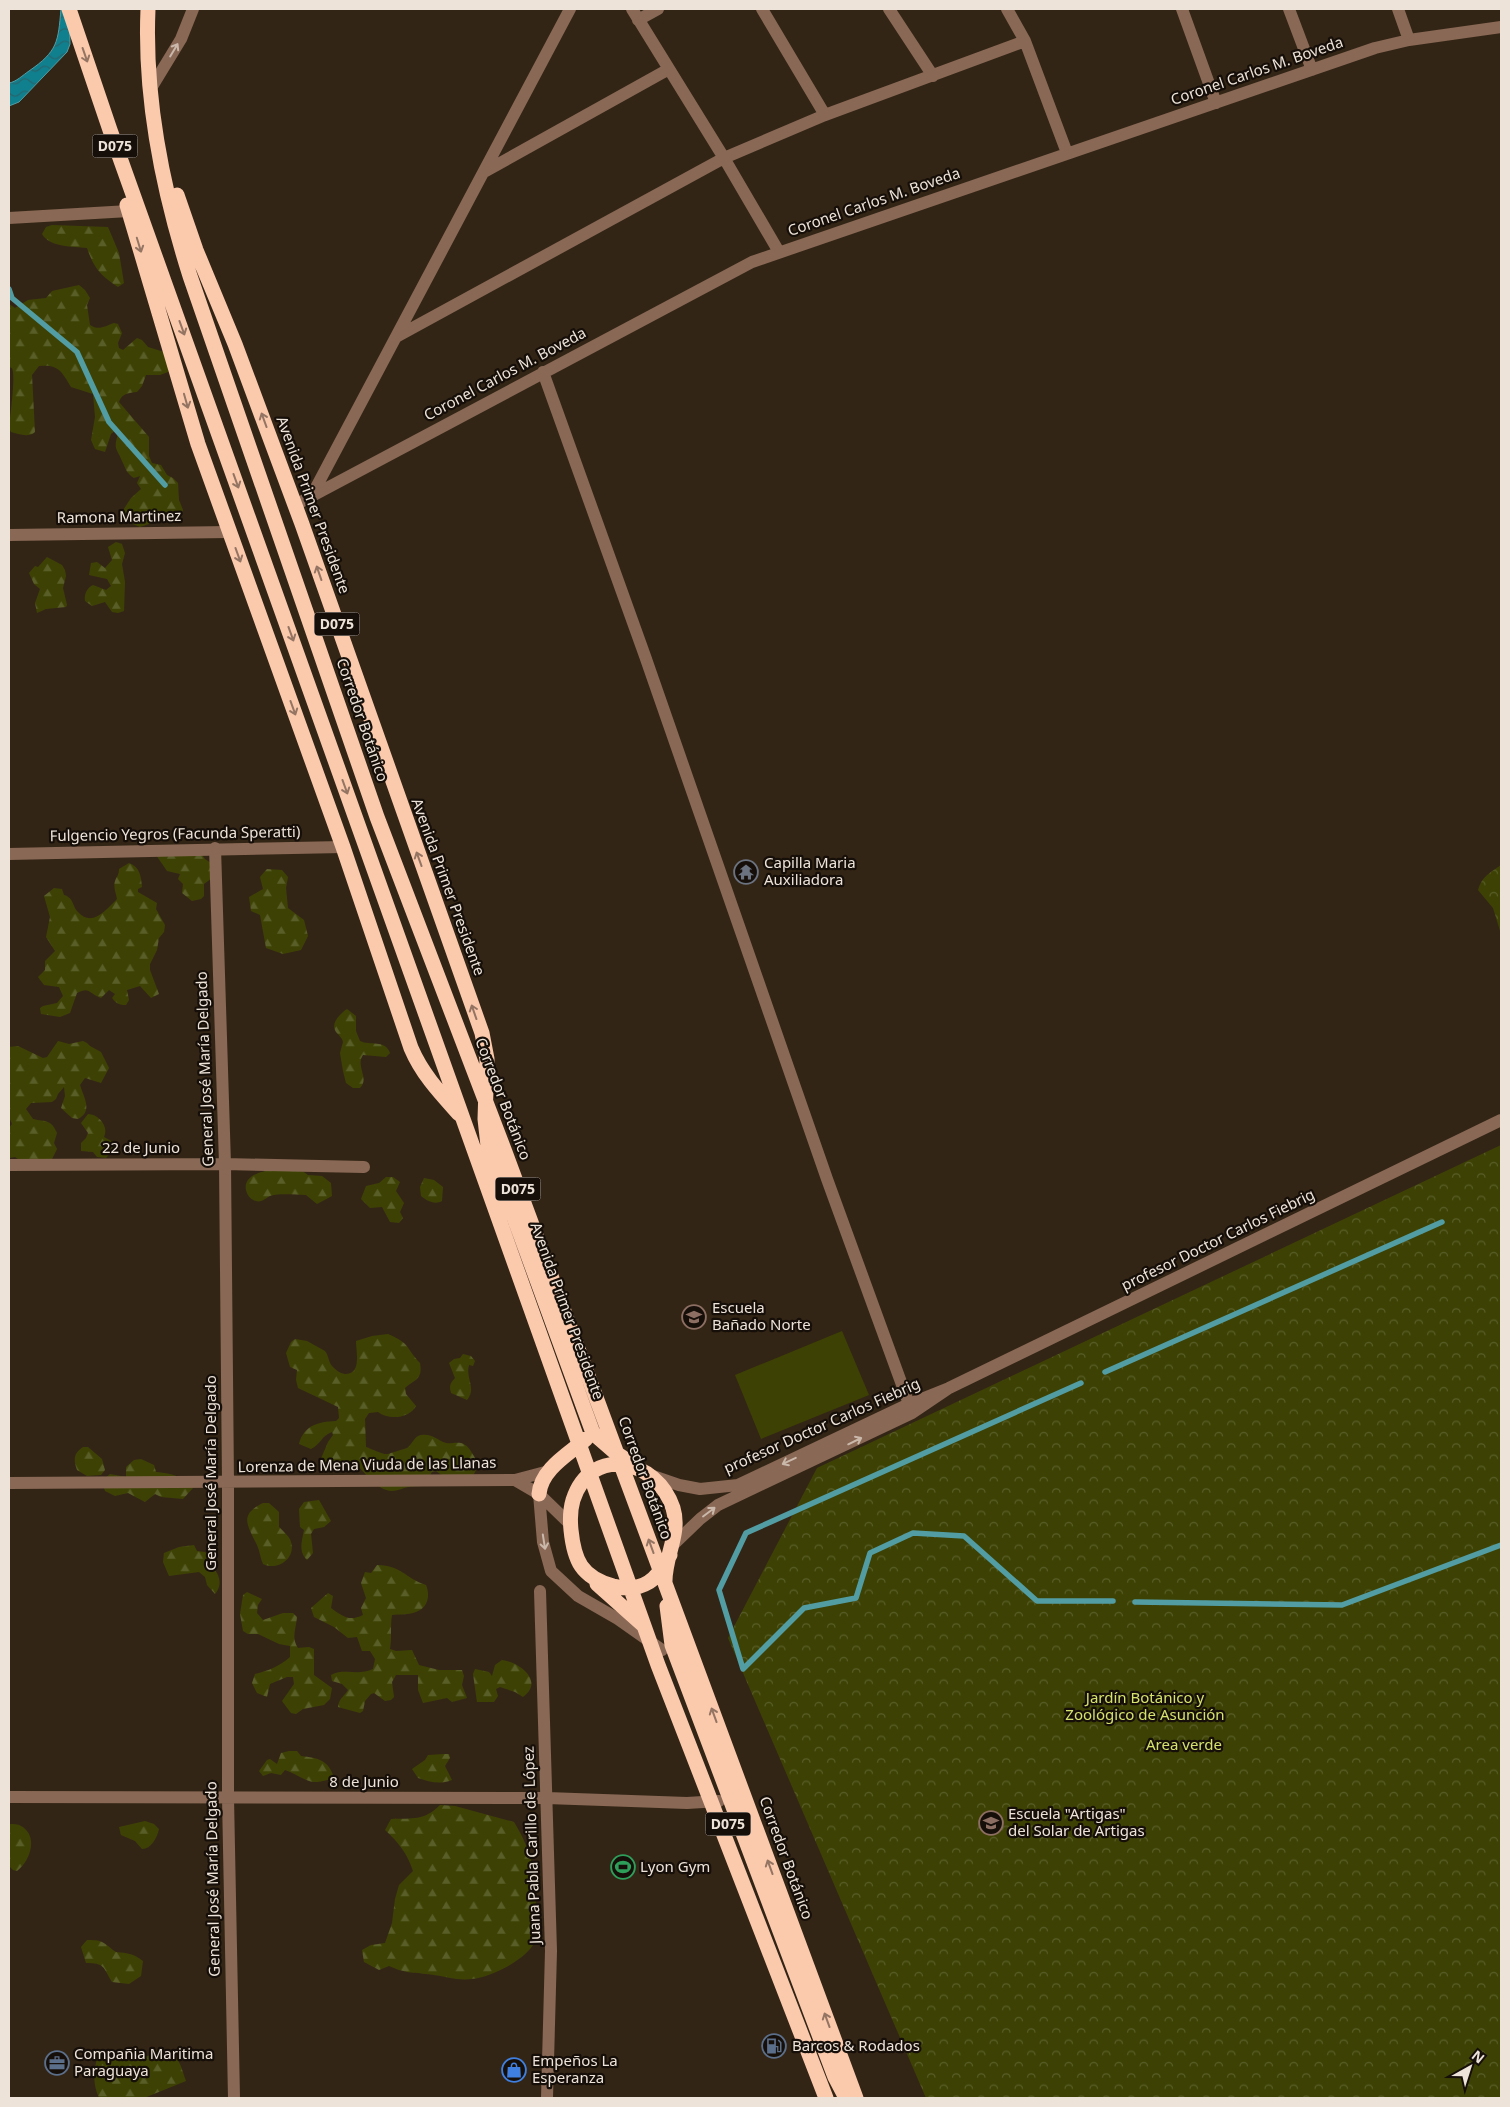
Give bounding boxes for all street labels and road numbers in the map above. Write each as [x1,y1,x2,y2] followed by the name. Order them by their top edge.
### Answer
[1168,31,1345,109] street label: Coronel Carlos M. Boveda
[92,134,138,158] road number: D075
[785,162,962,240] street label: Coronel Carlos M. Boveda
[420,322,589,424] street label: Coronel Carlos M. Boveda
[272,413,355,596] street label: Avenida Primer Presidente
[57,505,181,527] street label: Ramona Martinez
[314,612,360,636] road number: D075
[332,655,393,784] street label: Corredor Botánico
[407,795,490,978] street label: Avenida Primer Presidente
[49,821,301,845] street label: Fulgencio Yegros (Facunda Speratti)
[191,971,217,1167] street label: General José María Delgado
[471,1035,536,1163] street label: Corredor Botánico
[102,1137,180,1157] street label: 22 de Junio
[496,1178,540,1200] road number: D075
[1118,1183,1318,1295] street label: profesor Doctor Carlos Fiebrig
[526,1219,609,1402] street label: Avenida Primer Presidente
[720,1373,923,1477] street label: profesor Doctor Carlos Fiebrig
[200,1375,220,1571] street label: General José María Delgado
[614,1413,677,1542] street label: Corredor Botánico
[237,1452,497,1476] street label: Lorenza de Mena Viuda de las Llanas
[518,1746,545,1946] street label: Juana Pabla Carillo de López
[329,1771,399,1791] street label: 8 de Junio
[200,1781,224,1977] street label: General José María Delgado
[755,1793,818,1922] street label: Corredor Botánico
[706,1812,750,1836] road number: D075

